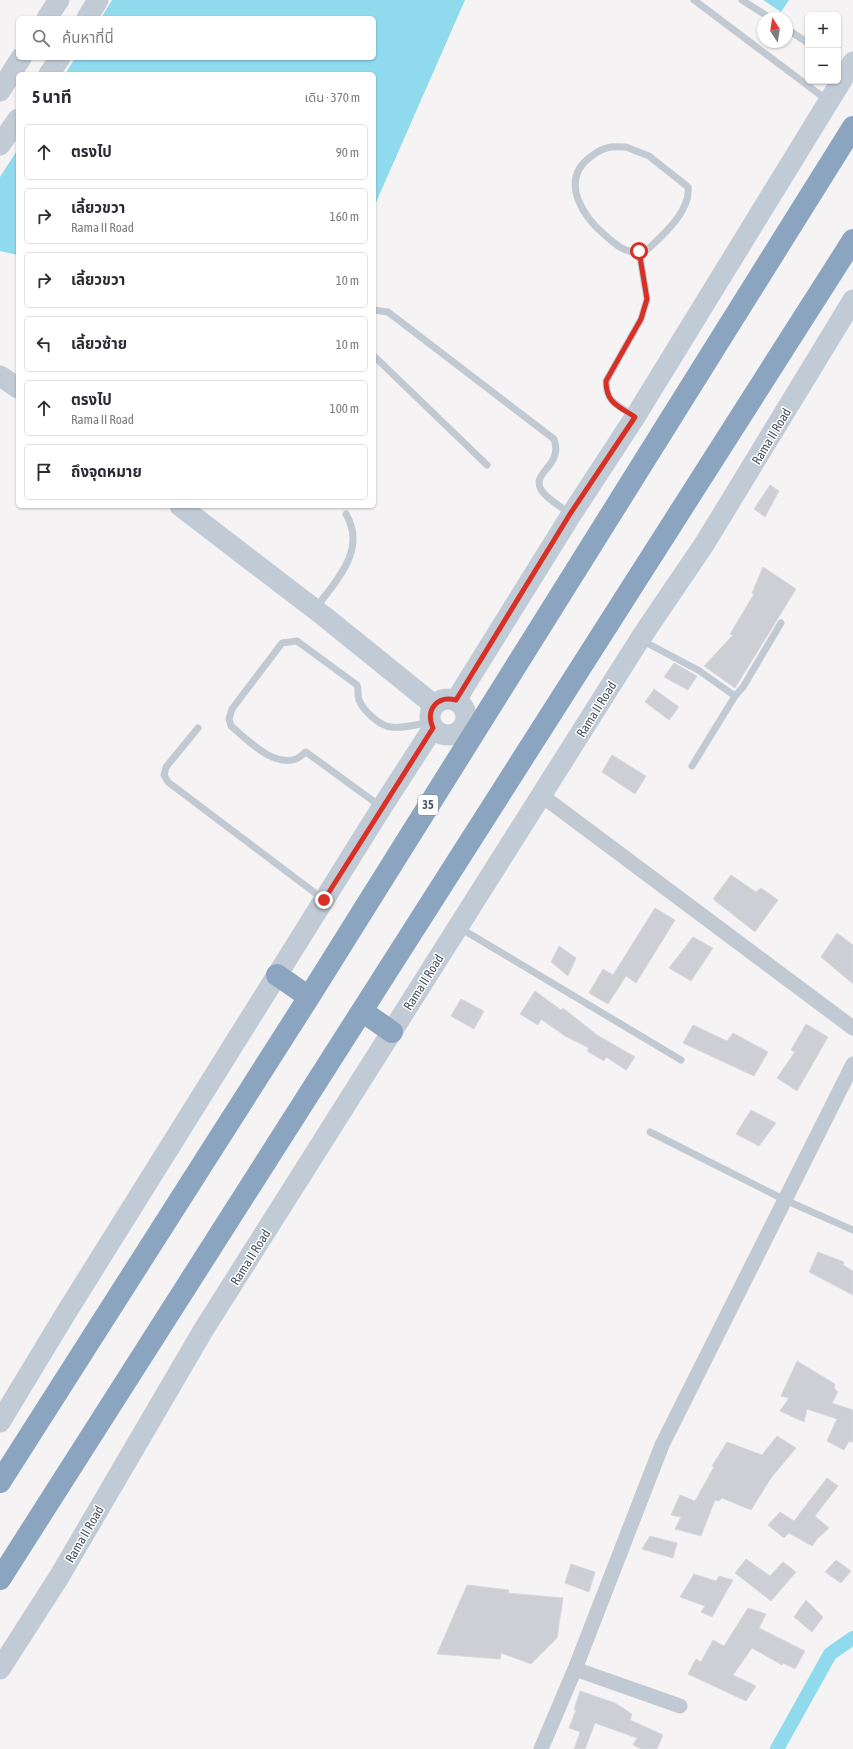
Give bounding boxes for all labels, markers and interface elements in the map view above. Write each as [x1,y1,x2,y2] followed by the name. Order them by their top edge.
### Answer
[757,12,793,48] north arrow
[805,12,841,84] map controls
[805,12,841,48] button: +
[16,16,376,60] search box
[30,27,52,49] icon: search
[62,29,114,46] text: ค้นหาที่นี่
[805,48,841,84] button: −
[32,87,72,107] text: 5 นาที
[305,90,360,105] text: เดิน · 370 m
[33,141,55,163] icon: ahead
[71,143,112,160] text: ตรงไป
[336,145,359,160] text: 90 m
[71,199,125,216] text: เลี้ยวขวา
[33,205,55,227] icon: right
[330,209,359,224] text: 160 m
[71,220,134,235] text: Rama II Road
[630,242,648,260] route start
[33,269,55,291] icon: right
[71,271,125,288] text: เลี้ยวขวา
[336,273,359,288] text: 10 m
[33,333,55,355] icon: left
[71,335,127,352] text: เลี้ยวซ้าย
[336,337,359,352] text: 10 m
[71,391,112,408] text: ตรงไป
[33,397,55,419] icon: ahead
[330,401,359,416] text: 100 m
[749,405,794,467] street label: Rama II Road
[71,412,134,427] text: Rama II Road
[33,461,55,483] icon: arrive
[71,463,142,480] text: ถึงจุดหมาย
[573,679,619,740] street label: Rama II Road
[418,795,438,815] road number: 35
[315,891,333,909] route end
[400,952,446,1013] street label: Rama II Road
[227,1227,273,1288] street label: Rama II Road
[62,1503,107,1565] street label: Rama II Road

